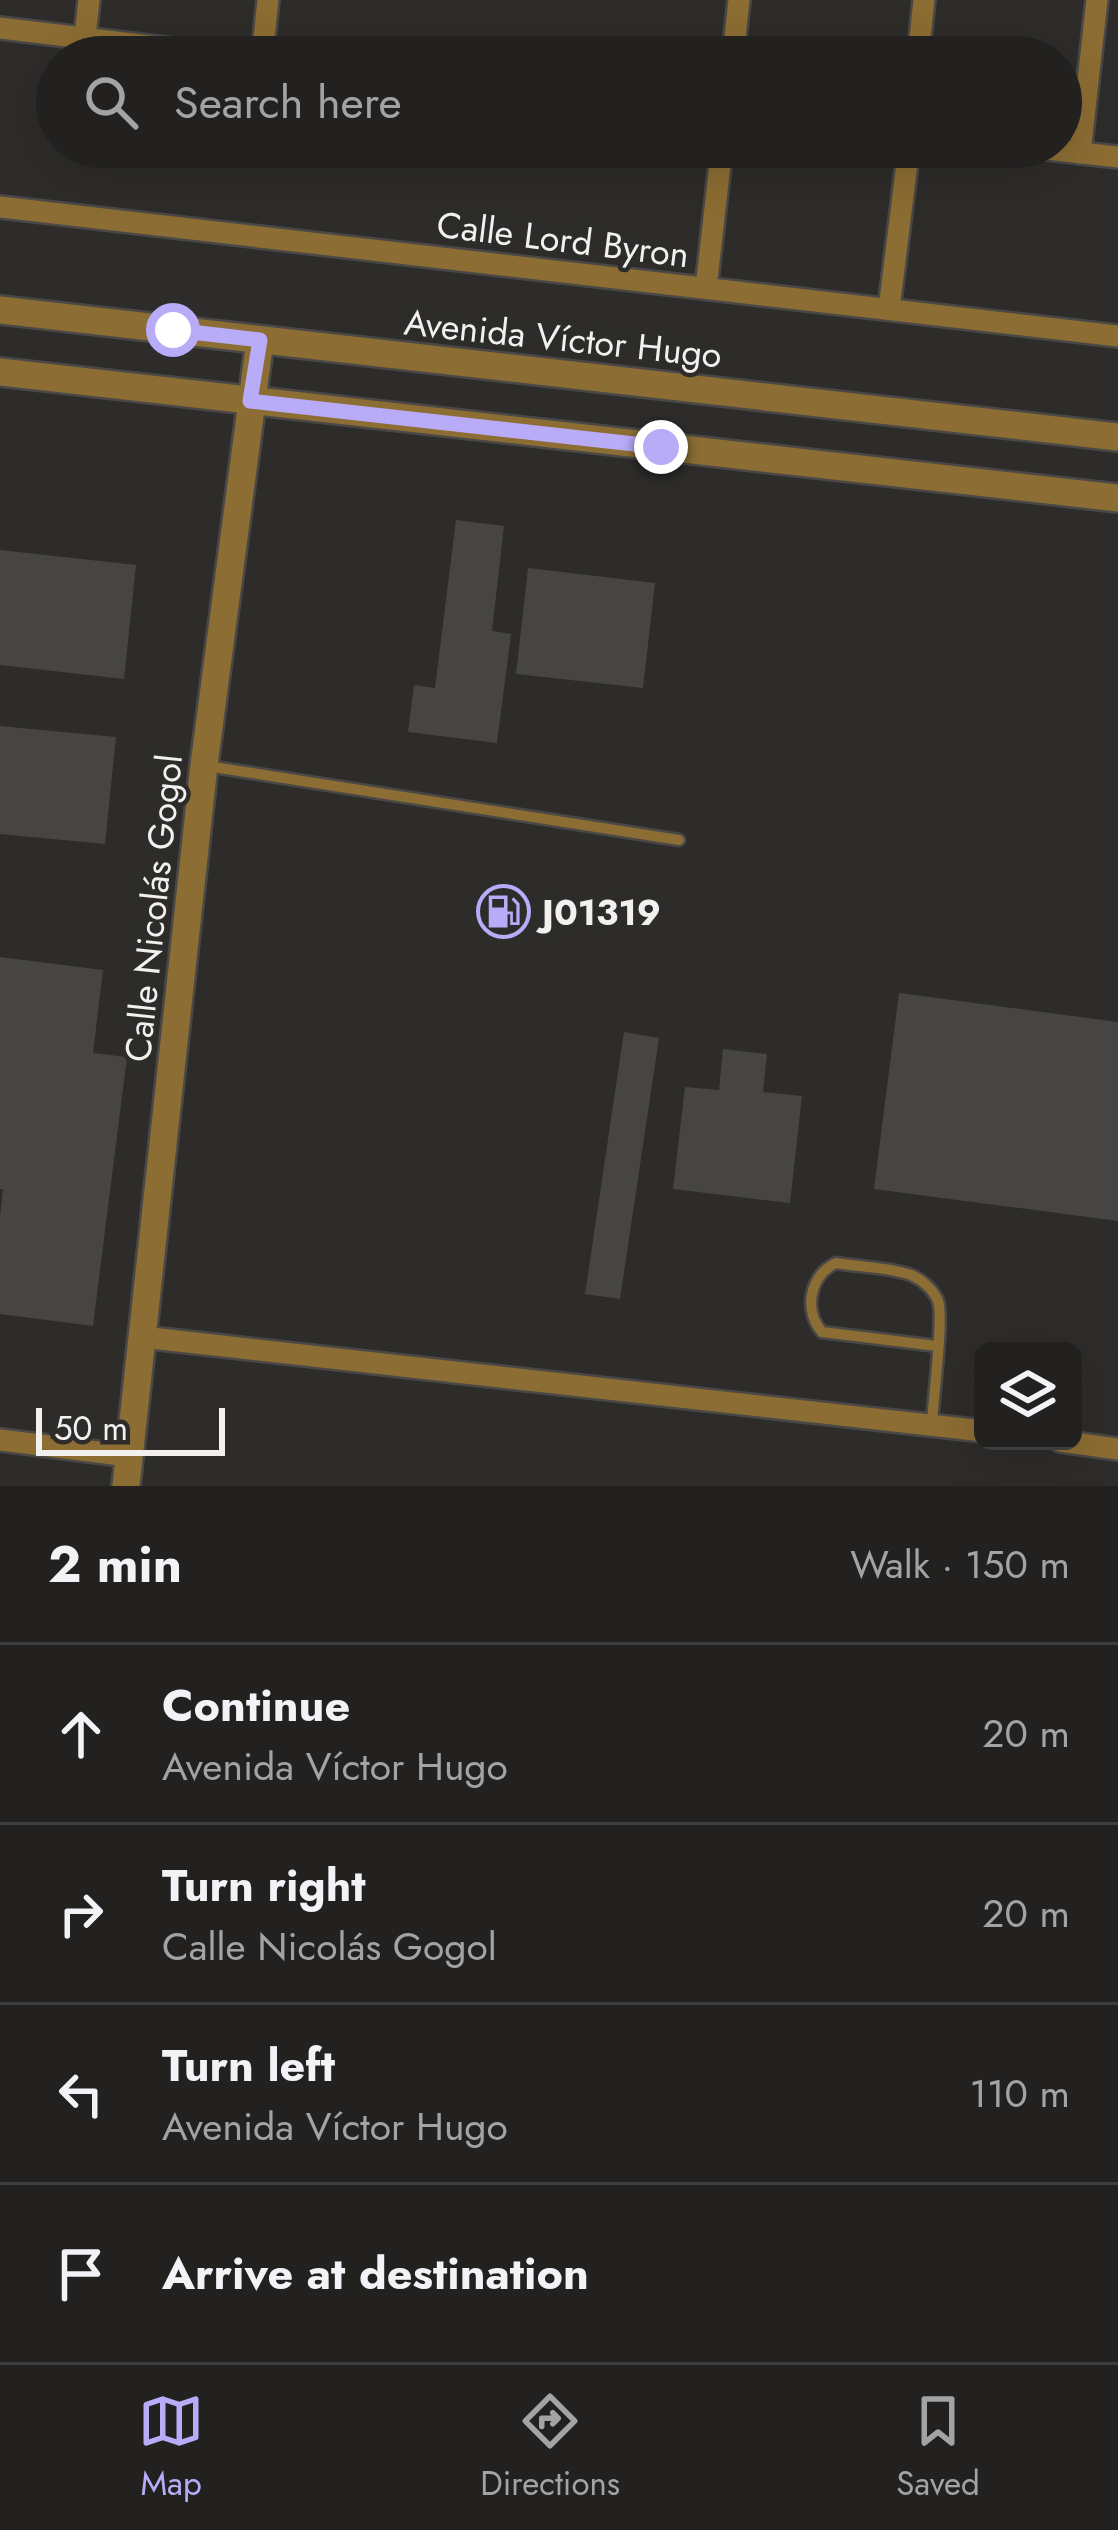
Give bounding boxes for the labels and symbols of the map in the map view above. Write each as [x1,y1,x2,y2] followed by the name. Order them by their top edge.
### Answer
[434,198,692,280] street label: Calle Lord Byron
[402,295,724,381] street label: Avenida Víctor Hugo
[146,303,200,357] route start
[634,420,688,474] route end
[111,752,195,1064] street label: Calle Nicolás Gogol
[475,884,531,940] fuel station icon: J01319
[536,886,661,938] place label: J01319
[36,1402,225,1455] scale bar

